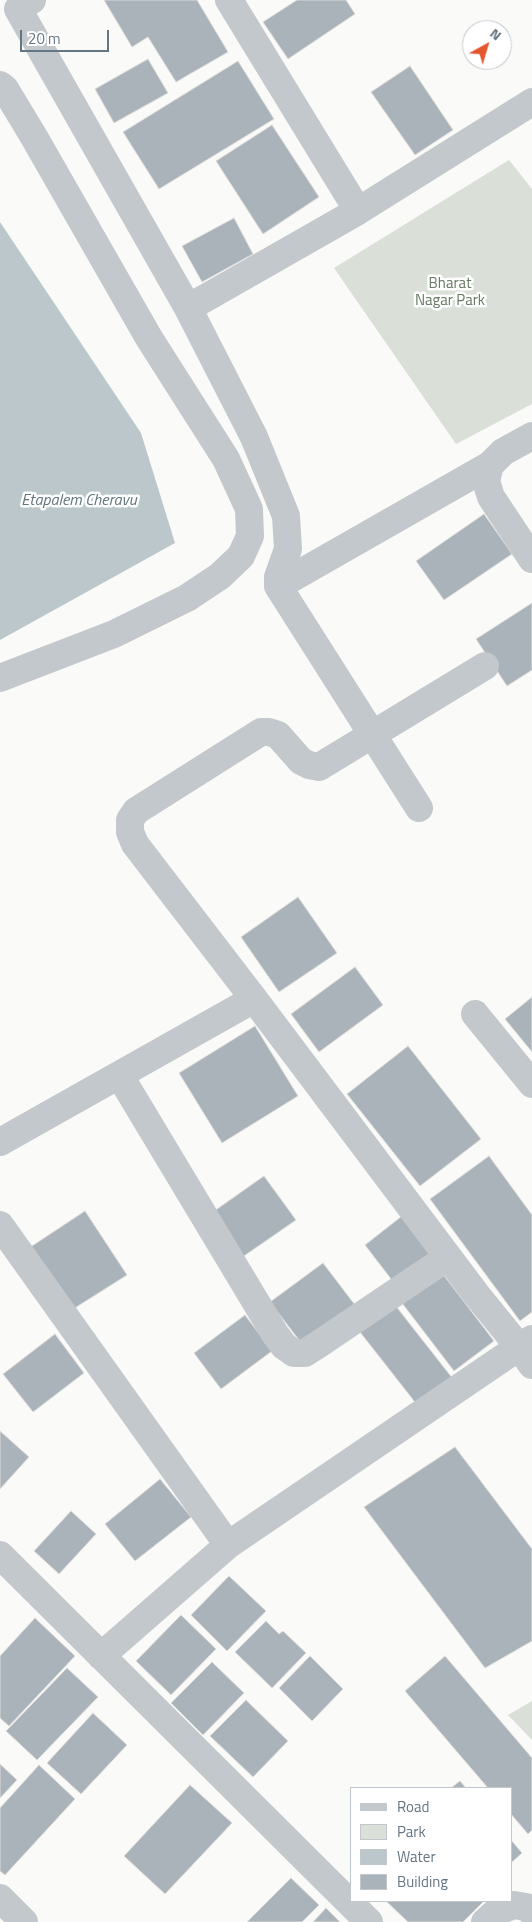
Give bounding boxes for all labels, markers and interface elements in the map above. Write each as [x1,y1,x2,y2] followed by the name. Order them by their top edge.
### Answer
[22,20,111,52] scale bar
[462,20,512,70] north arrow
[486,23,506,45] text: N
[28,27,61,50] text: 20 m
[415,275,485,310] park label: Bharat Nagar Park
[21,491,137,511] water label: Etapalem Cheravu
[350,1787,512,1902] legend
[397,1795,429,1818] text: Road
[397,1820,426,1843] text: Park
[397,1845,436,1868] text: Water
[397,1870,448,1893] text: Building

